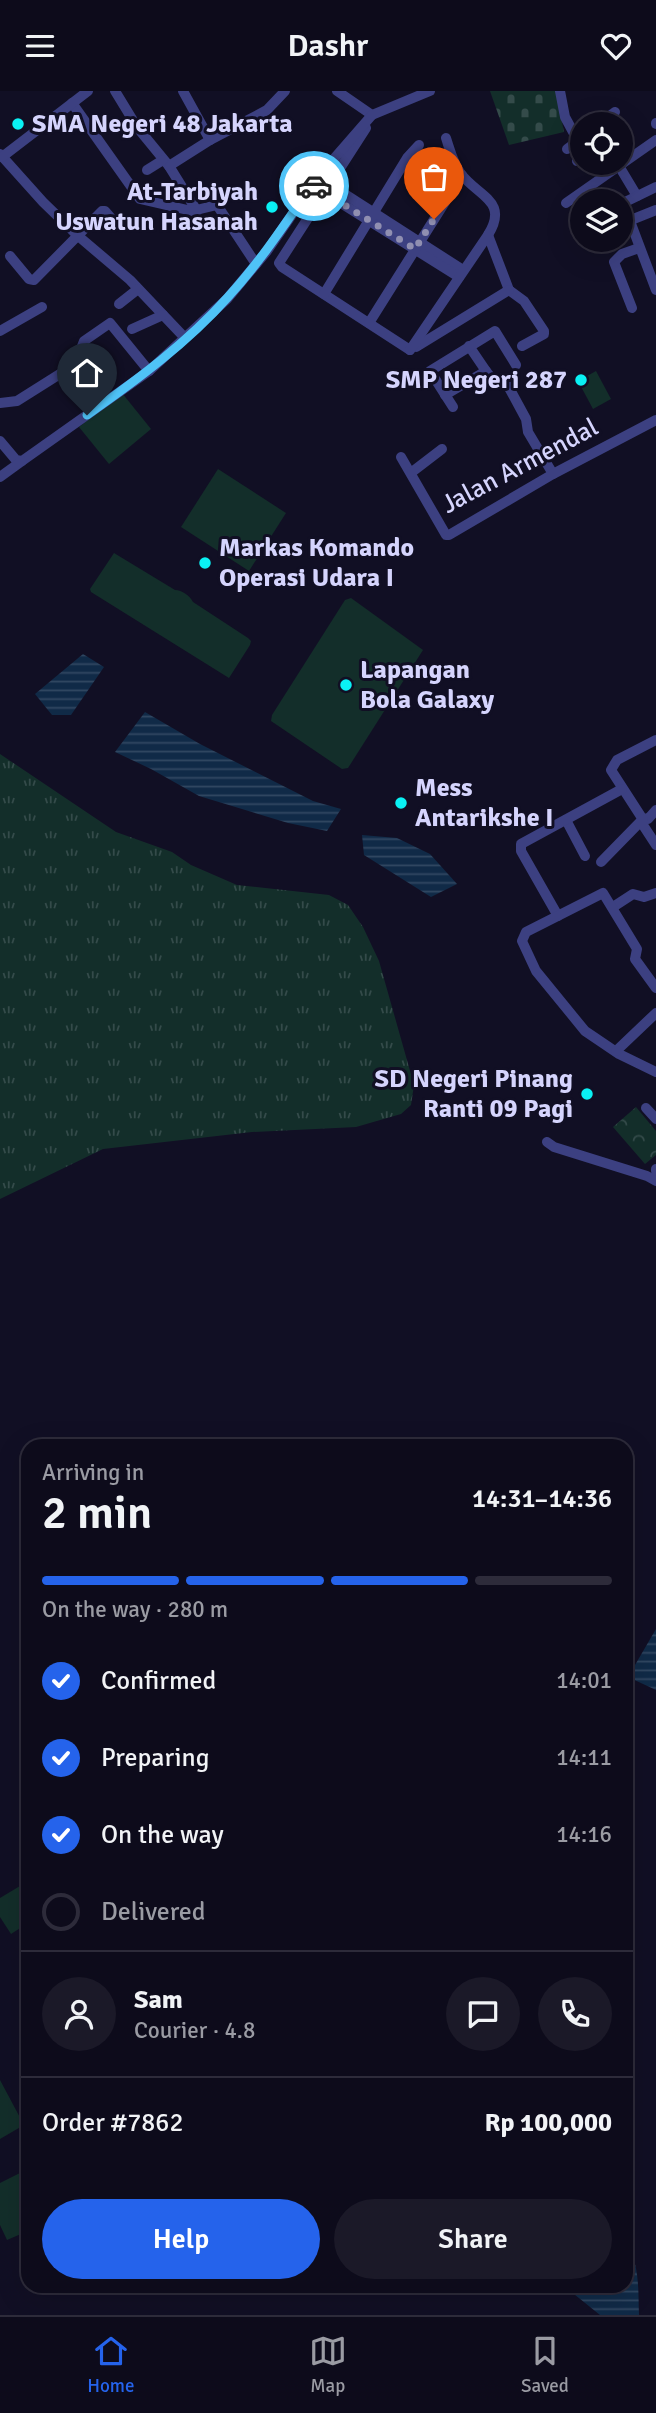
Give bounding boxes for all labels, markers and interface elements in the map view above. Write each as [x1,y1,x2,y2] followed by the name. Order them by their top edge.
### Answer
[288,26,368,65] text: Dashr
[21,27,59,65] icon: menu
[597,27,635,65] icon: heart
[32,108,293,140] place label: SMA Negeri 48 Jakarta
[570,112,633,252] map controls
[570,112,633,175] button: locate
[10,116,26,132] marker: SMA Negeri 48 Jakarta
[404,147,464,219] pin
[279,151,349,221] courier
[415,158,453,196] icon: bag
[295,167,333,205] icon: car
[55,176,258,238] place label: At-Tarbiyah Uswatun Hasanah
[570,189,633,252] button: layers
[264,199,280,215] marker: At-Tarbiyah Uswatun Hasanah
[57,343,117,415] pin
[68,354,106,392] icon: home
[386,364,567,396] place label: SMP Negeri 287
[573,372,589,388] marker: SMP Negeri 287
[436,411,604,521] street label: Jalan Armendal
[219,532,414,594] place label: Markas Komando Operasi Udara I
[197,555,213,571] marker: Markas Komando Operasi Udara I
[360,654,494,716] place label: Lapangan Bola Galaxy
[338,677,354,693] marker: Lapangan Bola Galaxy
[415,772,554,834] place label: Mess Antarikshe I
[393,795,409,811] marker: Mess Antarikshe I
[375,1063,573,1125] place label: SD Negeri Pinang Ranti 09 Pagi
[579,1086,595,1102] marker: SD Negeri Pinang Ranti 09 Pagi
[42,1458,144,1487] text: Arriving in
[472,1483,612,1515] text: 14:31–14:36
[42,1485,152,1541] text: 2 min
[42,1595,228,1624] text: On the way · 280 m
[42,1662,80,1700] icon: check
[101,1665,216,1697] text: Confirmed
[556,1666,612,1695] text: 14:01
[42,1739,80,1777] icon: check
[101,1742,209,1774] text: Preparing
[556,1743,612,1772] text: 14:11
[42,1816,80,1854] icon: check
[101,1819,224,1851] text: On the way
[556,1820,612,1849] text: 14:16
[101,1896,206,1928] text: Delivered
[42,1977,116,2051] button: person
[446,1977,520,2051] button: chat
[538,1977,612,2051] button: phone
[134,1984,183,2016] text: Sam
[134,2016,255,2045] text: Courier · 4.8
[42,2107,183,2139] text: Order #7862
[484,2107,612,2139] text: Rp 100,000
[42,2199,320,2279] button: Help
[334,2199,612,2279] button: Share
[87,2332,134,2398] tab: Home
[309,2332,347,2398] tab: Map
[521,2332,569,2398] tab: Saved

